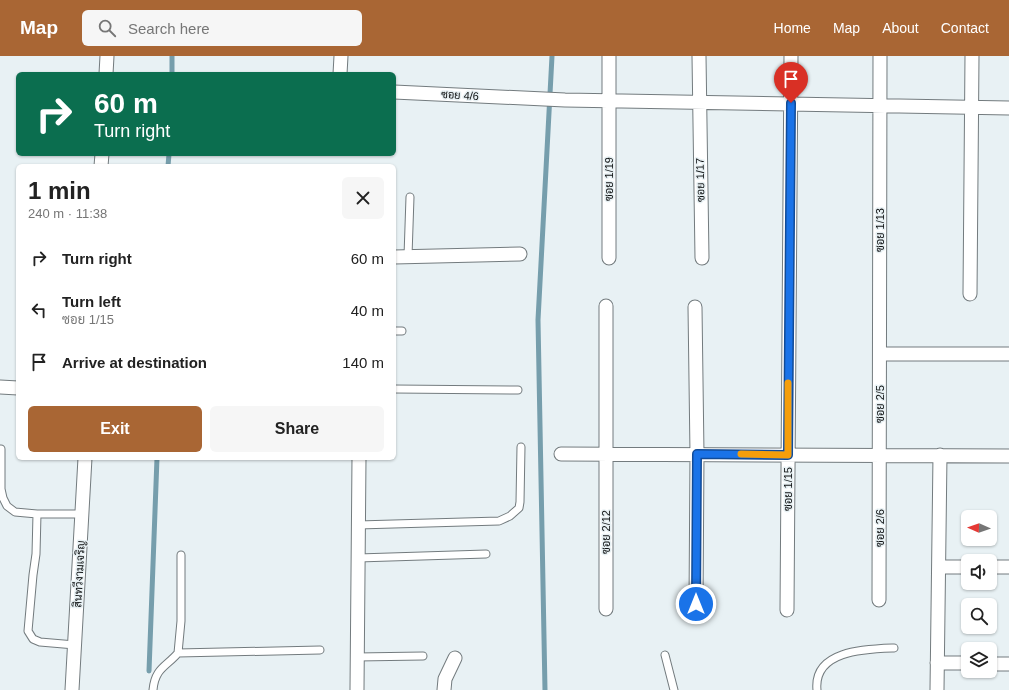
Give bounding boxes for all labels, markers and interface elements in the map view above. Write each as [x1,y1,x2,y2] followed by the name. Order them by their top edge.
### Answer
[82,10,362,46] search box
[20,17,58,38] text: Map
[96,17,118,39] icon: search
[128,20,210,37] text: Search here
[774,20,811,36] text: Home
[833,20,860,36] text: Map
[882,20,919,36] text: About
[941,20,989,36] text: Contact
[774,62,808,103] pin
[780,68,802,90] icon: arrive
[28,88,80,140] icon: right
[94,88,158,119] text: 60 m
[441,88,479,102] street label: ซอย 4/6
[94,121,170,141] text: Turn right
[603,157,615,201] street label: ซอย 1/19
[694,158,706,202] street label: ซอย 1/17
[28,177,91,204] text: 1 min
[342,177,384,219] button: close
[28,206,107,221] text: 240 m · 11:38
[874,208,886,252] street label: ซอย 1/13
[28,247,50,269] icon: right
[62,250,132,267] text: Turn right
[351,250,384,267] text: 60 m
[62,293,121,310] text: Turn left
[28,299,50,321] icon: left
[351,302,384,319] text: 40 m
[62,312,114,327] text: ซอย 1/15
[28,351,50,373] icon: arrive
[62,354,207,371] text: Arrive at destination
[342,354,384,371] text: 140 m
[874,385,886,423] street label: ซอย 2/5
[28,406,202,452] button: Exit
[210,406,384,452] button: Share
[782,467,794,511] street label: ซอย 1/15
[874,509,886,547] street label: ซอย 2/6
[600,510,612,554] street label: ซอย 2/12
[961,510,997,546] north arrow
[961,510,997,678] map controls
[69,540,88,608] street label: สินทวีงามเจริญ
[961,554,997,590] button: sound
[675,583,717,625] position arrow
[961,598,997,634] button: search
[961,642,997,678] button: layers

